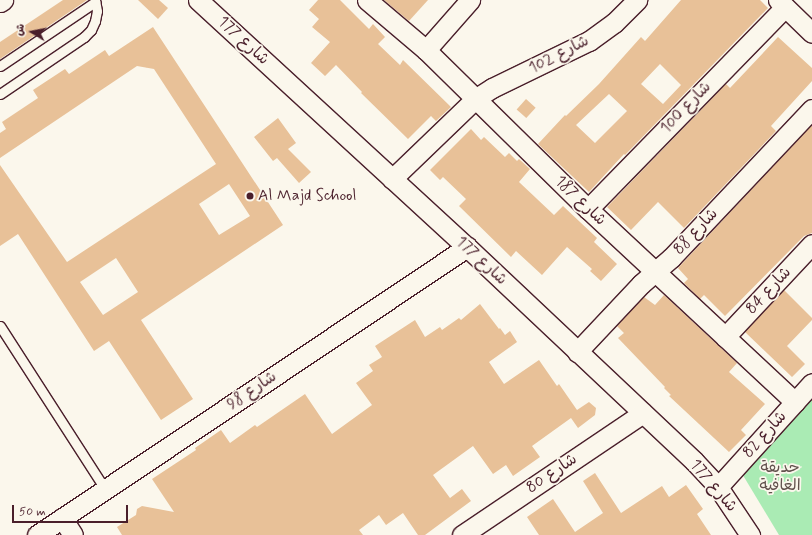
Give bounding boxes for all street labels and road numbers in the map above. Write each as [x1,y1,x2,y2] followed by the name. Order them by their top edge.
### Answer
[213,12,273,70] street label: شارع 177
[526,32,592,78] street label: شارع 102
[657,78,715,138] street label: شارع 100
[550,172,610,230] street label: شارع 187
[670,205,722,259] street label: شارع 88
[451,232,511,290] street label: شارع 177
[742,263,796,319] street label: شارع 84
[224,368,280,414] street label: شارع 98
[739,408,791,462] street label: شارع 82
[523,450,581,498] street label: شارع 80
[685,456,741,516] street label: شارع 177

